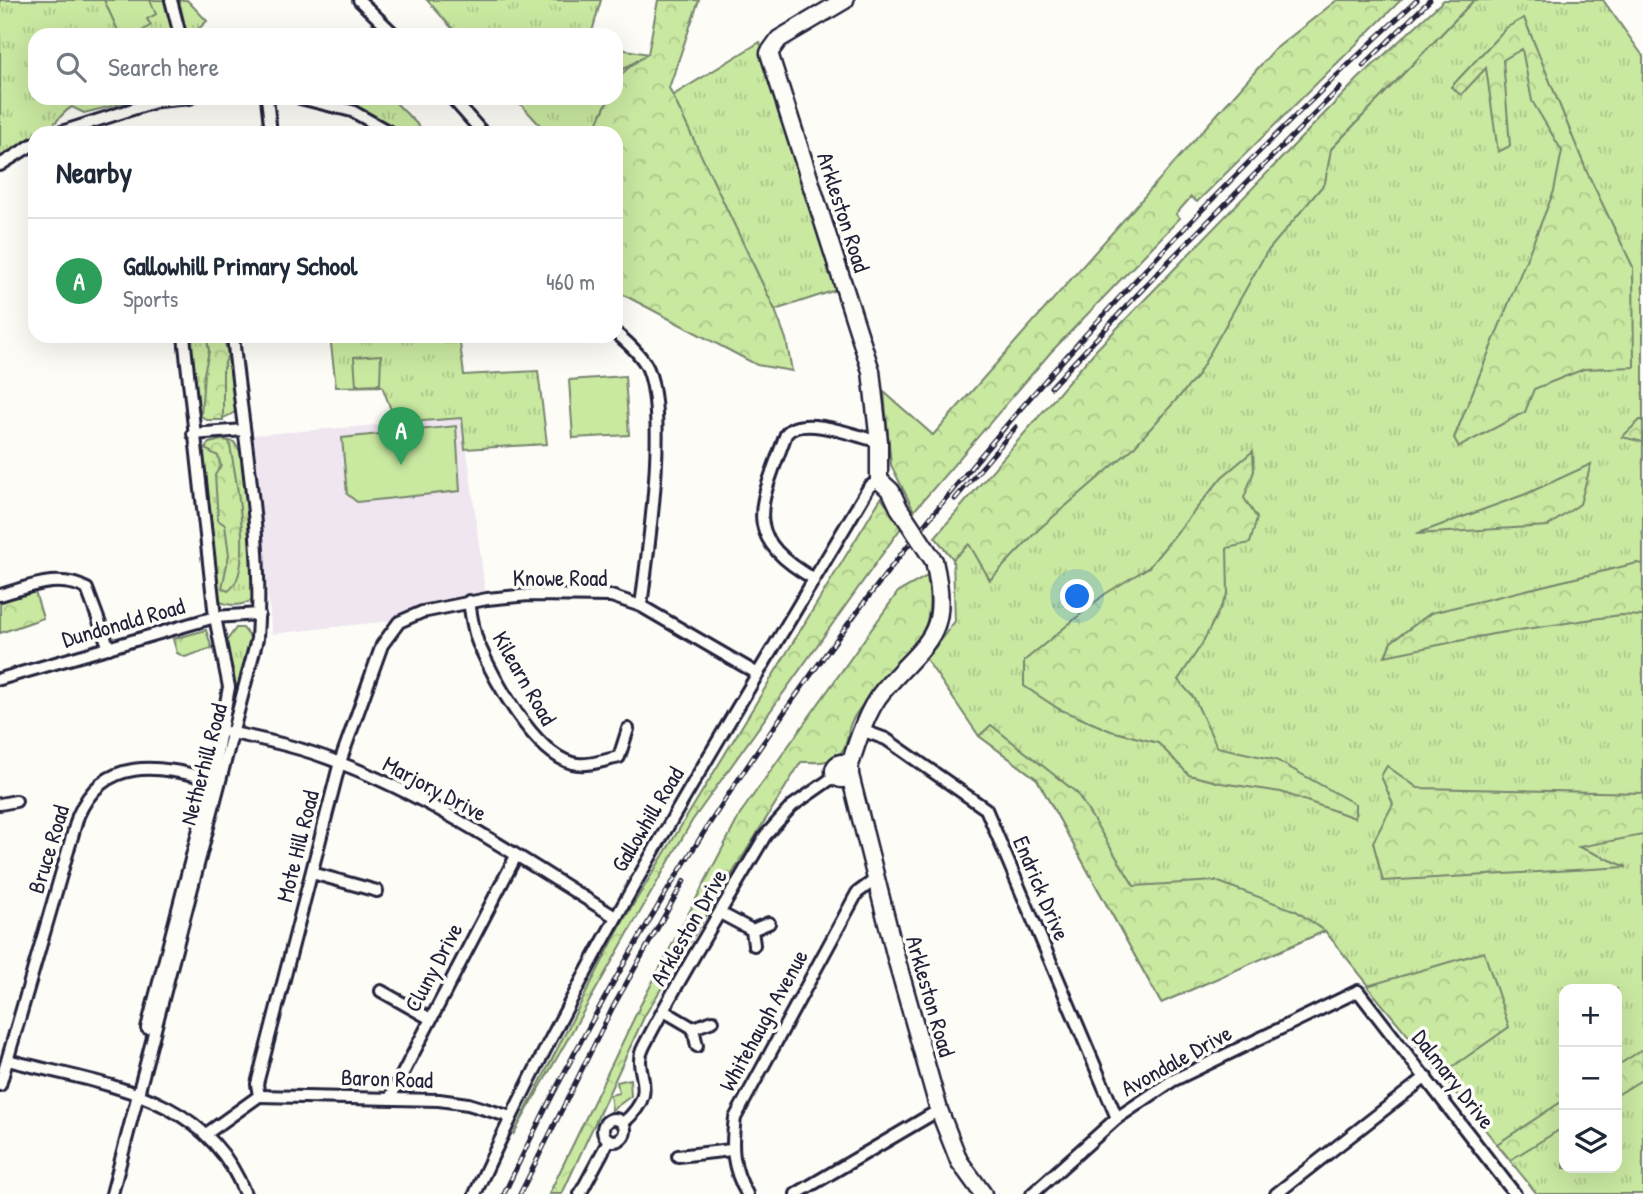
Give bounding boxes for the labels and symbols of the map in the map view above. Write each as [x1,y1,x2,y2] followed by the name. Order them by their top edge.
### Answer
[810,148,878,276] street label: Arkleston Road
[378,407,424,465] pin: A
[513,562,607,593] street label: Knowe Road
[1060,579,1094,613] your location
[58,590,188,654] street label: Dundonald Road
[486,625,564,731] street label: Kilearn Road
[172,700,234,828] street label: Netherhill Road
[378,748,492,828] street label: Marjory Drive
[603,761,691,877] street label: Gallowhill Road
[268,787,326,905] street label: Mote Hill Road
[20,801,76,897] street label: Bruce Road
[1006,831,1078,945] street label: Endrick Drive
[642,863,734,991] street label: Arkleston Drive
[397,917,469,1017] street label: Cluny Drive
[899,932,963,1060] street label: Arkleston Road
[711,944,815,1096] street label: Whitehaugh Avenue
[1115,1017,1237,1103] street label: Avondale Drive
[1405,1023,1503,1135] street label: Dalmary Drive
[340,1061,434,1095] street label: Baron Road

